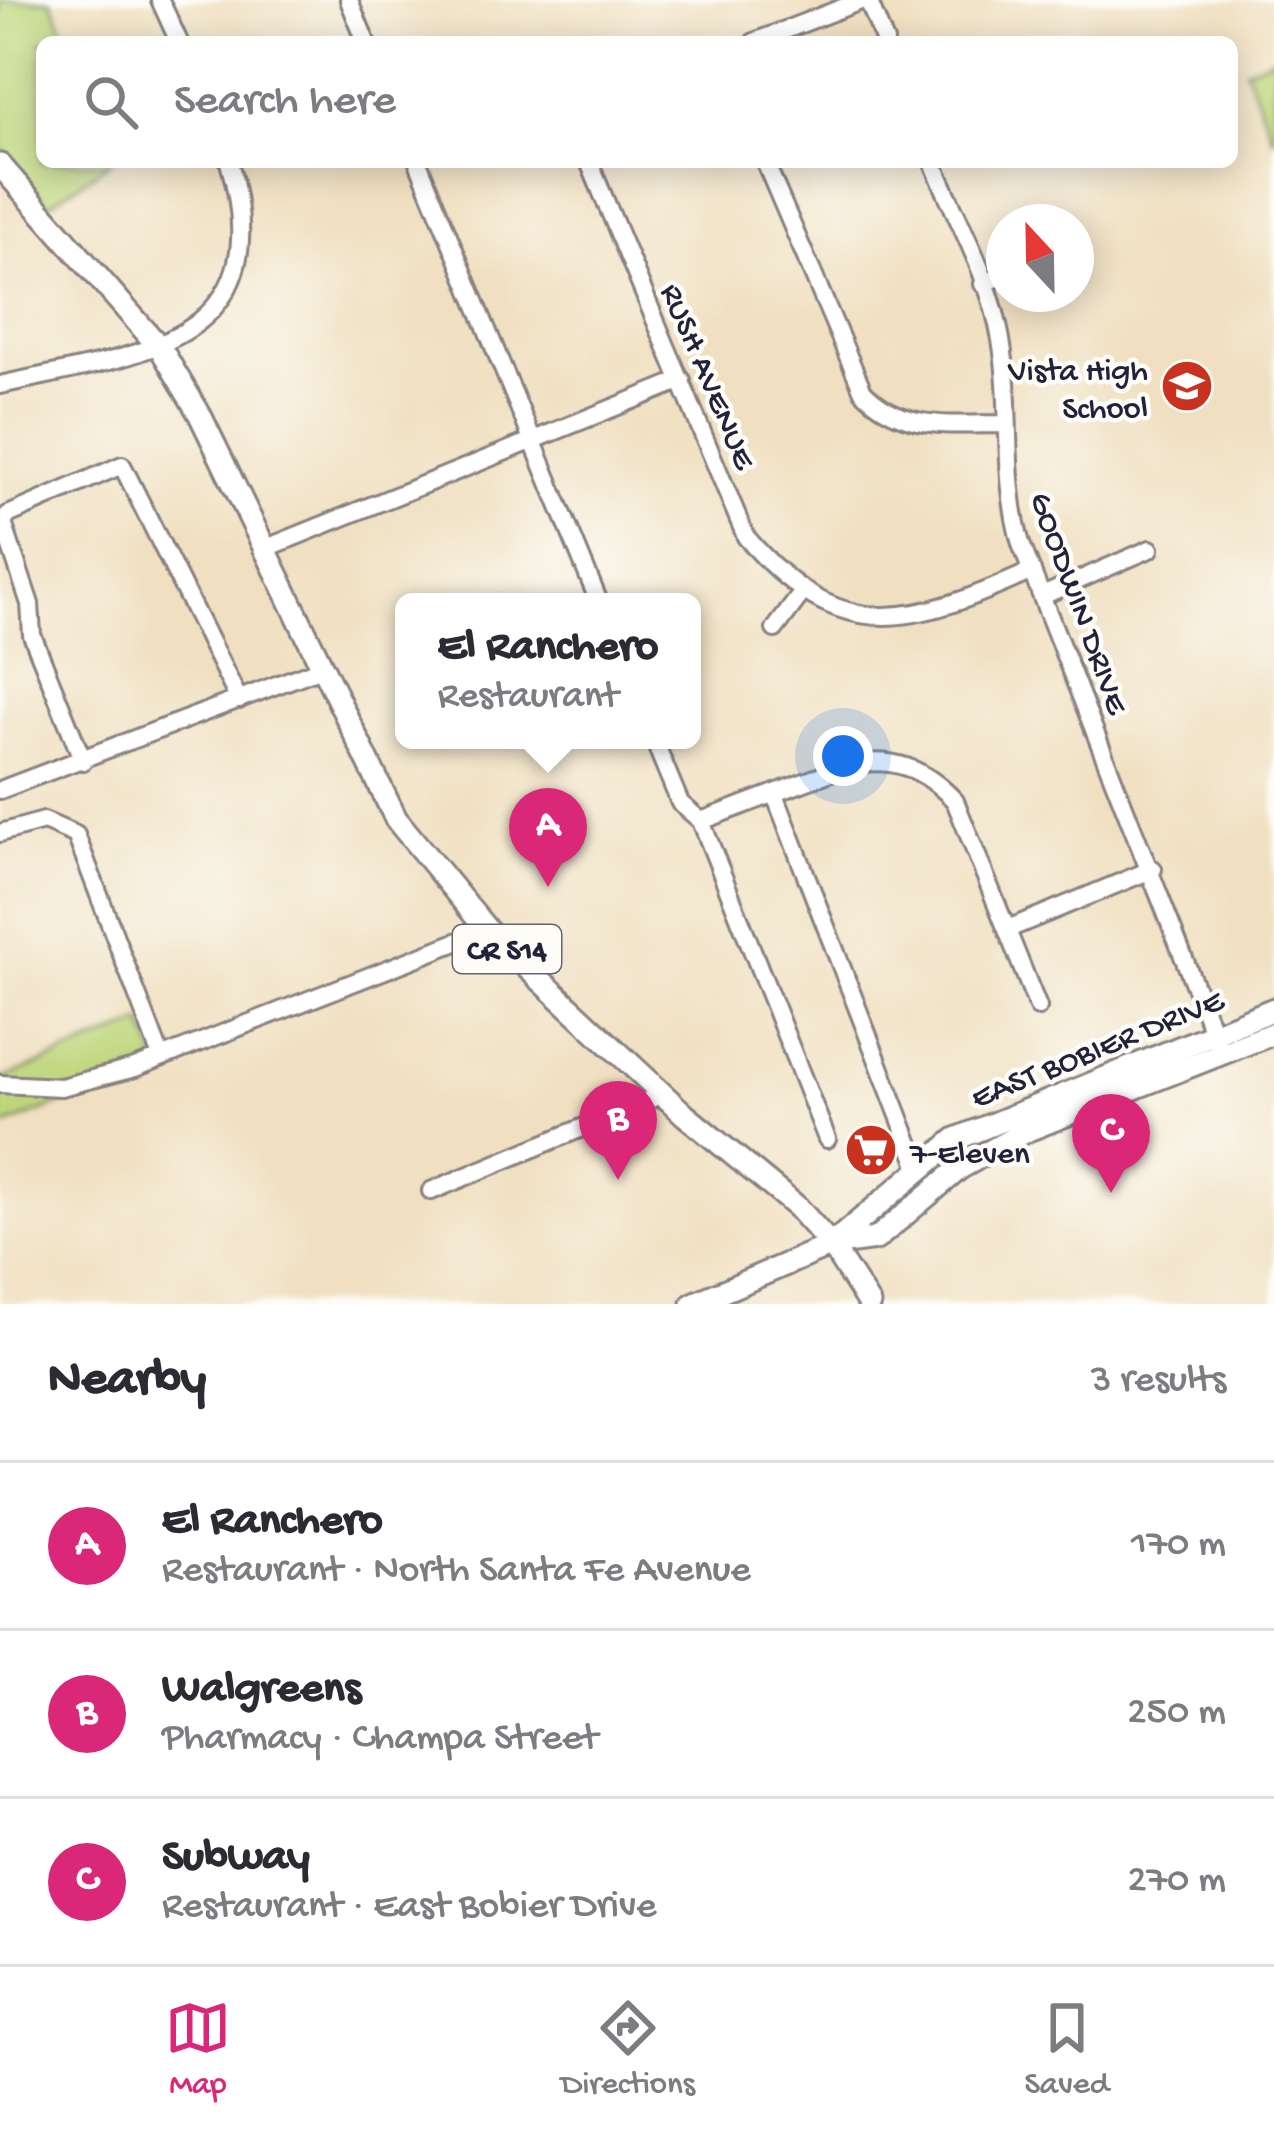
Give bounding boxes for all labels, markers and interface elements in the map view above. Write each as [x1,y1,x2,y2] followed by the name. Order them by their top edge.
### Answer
[36,36,1238,168] search box
[78,69,144,135] icon: search
[174,76,396,129] text: Search here
[986,204,1094,312] north arrow
[649,279,762,477] street label: RUSH AVENUE
[1007,354,1148,430] place label: Vista High School
[1159,358,1215,414] school or university icon: Vista High School
[1019,488,1135,721] street label: GOODWIN DRIVE
[395,593,701,749] popup
[438,622,658,675] text: El Ranchero
[438,675,618,721] text: Restaurant
[813,726,873,786] your location
[509,788,587,887] pin: A
[453,925,561,973] road number: CR S14
[967,983,1231,1120] street label: EAST BOBIER DRIVE
[579,1081,657,1180] pin: B
[1072,1094,1150,1193] pin: C
[843,1122,899,1178] supermarket icon: 7-Eleven
[909,1137,1030,1175] place label: 7-Eleven
[48,1352,206,1412] text: Nearby
[1091,1359,1226,1405] text: 3 results
[162,1496,383,1549] text: El Ranchero
[75,1523,99,1569] text: A
[1131,1523,1226,1569] text: 170 m
[162,1549,751,1595] text: Restaurant · North Santa Fe Avenue
[162,1664,361,1717] text: Walgreens
[77,1691,97,1737] text: B
[1127,1691,1226,1737] text: 250 m
[162,1717,598,1763] text: Pharmacy · Champa Street
[162,1832,310,1885] text: Subway
[76,1859,98,1905] text: C
[1128,1859,1226,1905] text: 270 m
[162,1885,656,1931] text: Restaurant · East Bobier Drive
[165,1995,231,2105] tab: Map
[561,1995,695,2105] tab: Directions
[1025,1995,1109,2105] tab: Saved

